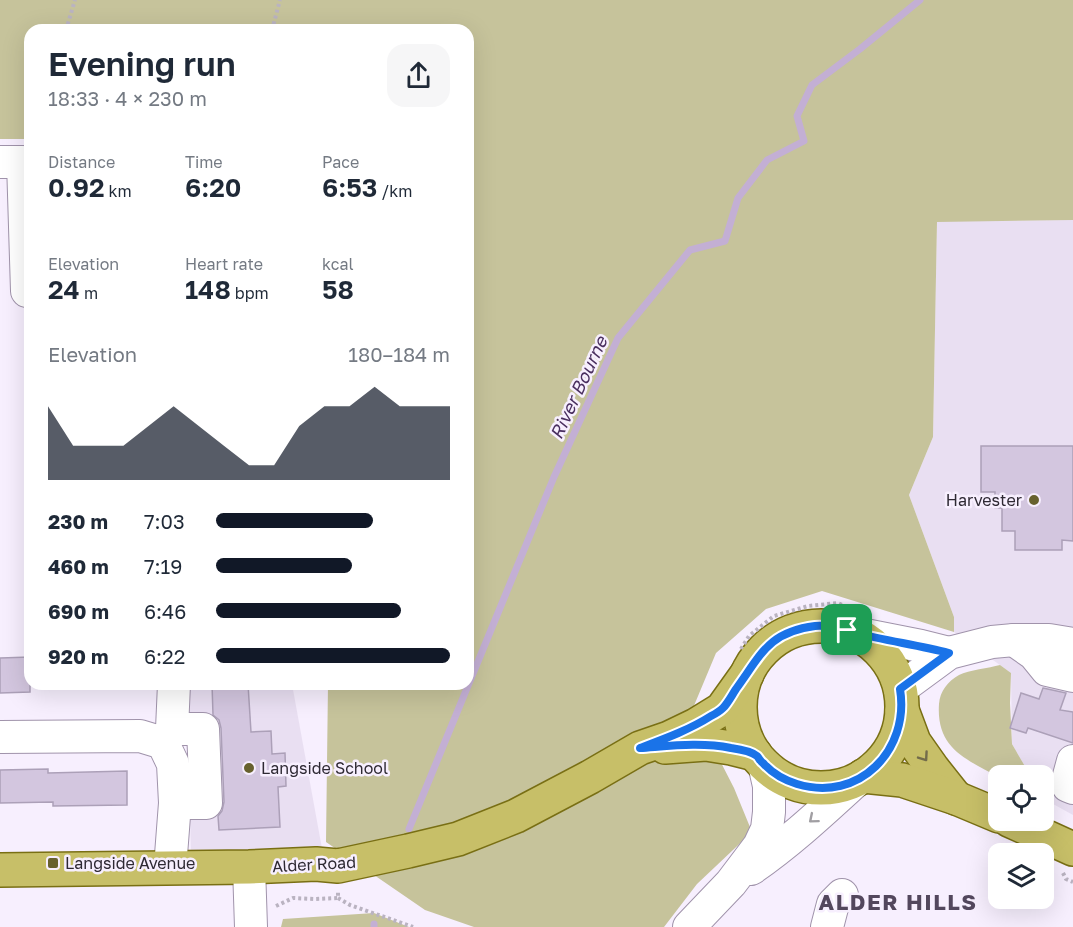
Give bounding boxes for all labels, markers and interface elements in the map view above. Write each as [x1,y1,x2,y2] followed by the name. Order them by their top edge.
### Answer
[48,44,236,83] text: Evening run
[387,44,450,107] button: share
[48,86,207,110] text: 18:33 · 4 × 230 m
[48,152,115,172] text: Distance
[185,152,223,172] text: Time
[322,152,359,172] text: Pace
[48,172,104,203] text: 0.92
[185,172,241,203] text: 6:20
[322,172,378,203] text: 6:53
[104,181,132,201] text: km
[378,181,412,201] text: /km
[48,254,119,274] text: Elevation
[185,254,263,274] text: Heart rate
[322,254,354,274] text: kcal
[48,274,80,305] text: 24
[185,274,231,305] text: 148
[322,274,354,305] text: 58
[80,283,98,303] text: m
[231,283,269,303] text: bpm
[545,331,612,443] water label: River Bourne
[48,342,137,366] text: Elevation
[348,342,450,366] text: 180–184 m
[946,490,1022,510] place label: Harvester
[1027,493,1041,507] marker: Harvester
[48,509,108,533] text: 230 m
[144,509,185,533] text: 7:03
[48,554,109,578] text: 460 m
[144,554,182,578] text: 7:19
[48,599,109,623] text: 690 m
[144,599,186,623] text: 6:46
[821,604,872,655] pin
[830,613,863,646] icon: arrive
[48,644,108,668] text: 920 m
[144,644,185,668] text: 6:22
[917,750,928,761] one-way arrow
[261,758,388,778] place label: Langside School
[242,761,256,775] marker: Langside School
[988,765,1054,909] map controls
[988,765,1054,831] button: locate
[809,811,820,822] one-way arrow
[988,843,1054,909] button: layers
[272,852,356,876] street label: Alder Road
[65,853,195,873] place label: Langside Avenue
[46,856,60,870] marker: Langside Avenue
[819,888,977,915] district label: ALDER HILLS

